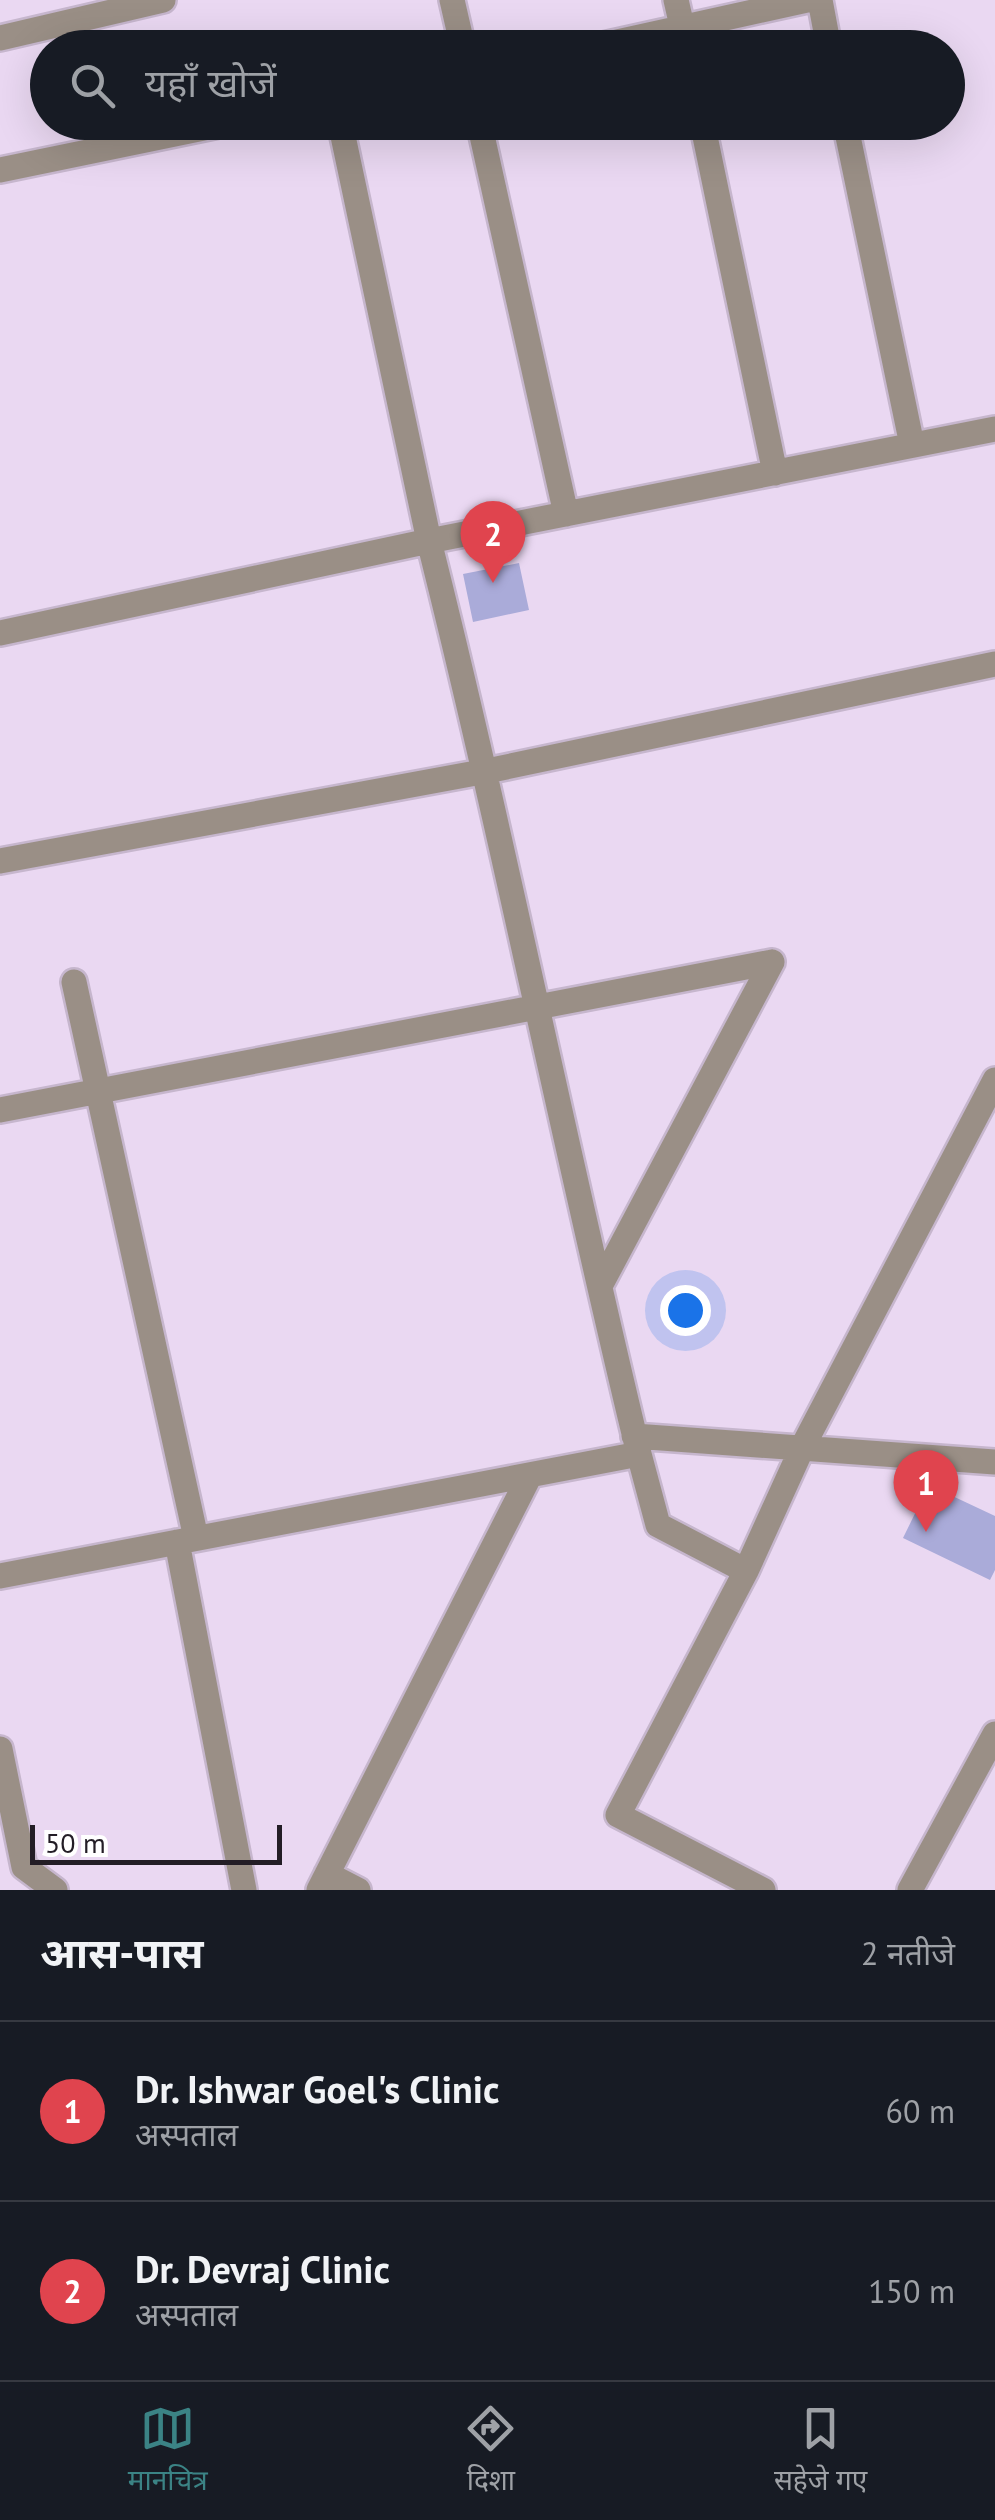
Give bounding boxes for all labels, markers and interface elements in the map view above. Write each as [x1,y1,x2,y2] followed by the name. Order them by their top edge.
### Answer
[30,30,965,140] search box
[65,58,120,113] icon: search
[145,58,276,107] text: यहाँ खोजें
[460,500,526,583] pin: 2
[660,1285,711,1336] your location
[894,1450,958,1532] pin: 1
[30,1820,282,1864] scale bar
[45,1824,106,1861] text: 50 m
[40,1925,203,1980] text: आस-पास
[861,1932,955,1974] text: 2 नतीजे
[135,2064,499,2113] text: Dr. Ishwar Goel's Clinic
[63,2090,82,2132] text: 1
[886,2090,955,2132] text: 60 m
[135,2113,238,2155] text: अस्पताल
[135,2244,390,2293] text: Dr. Devraj Clinic
[63,2270,82,2312] text: 2
[868,2270,955,2312] text: 150 m
[135,2293,238,2335] text: अस्पताल
[128,2401,208,2501] tab: मानचित्र
[463,2401,518,2501] tab: दिशा
[774,2401,867,2501] tab: सहेजे गए

